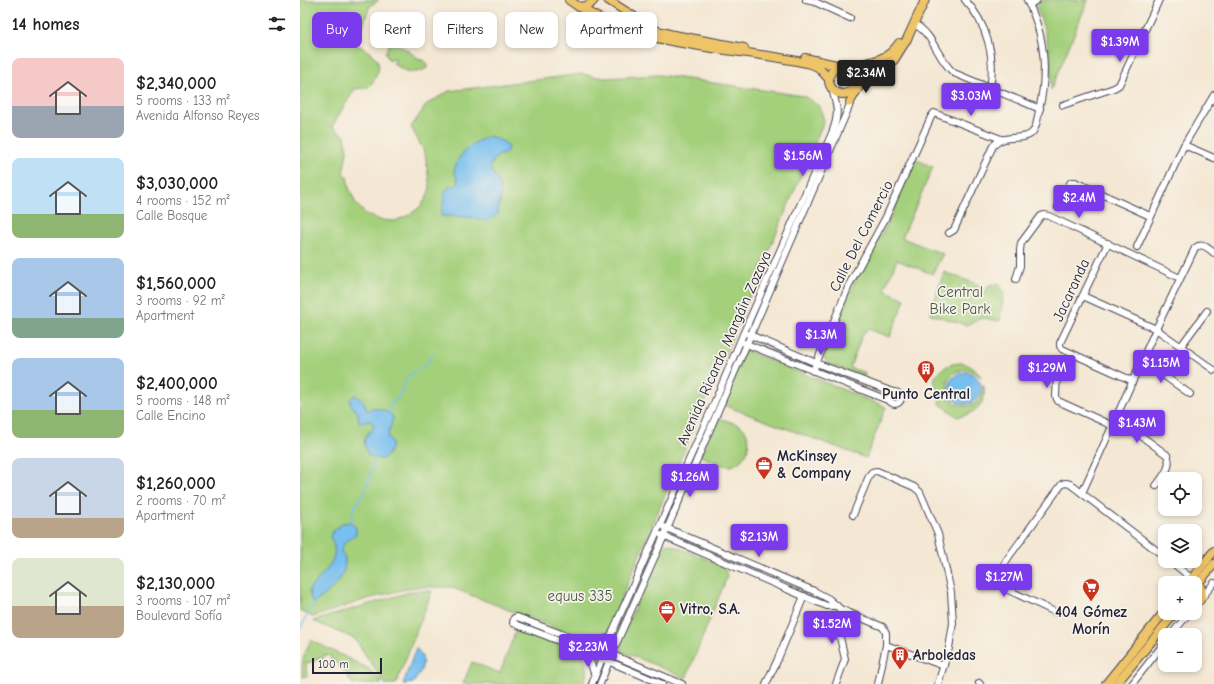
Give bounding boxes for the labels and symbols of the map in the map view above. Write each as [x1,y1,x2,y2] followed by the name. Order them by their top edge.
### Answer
[1087,29,1153,63] pin: $1.39M
[833,60,899,94] pin: $2.34M
[938,83,1004,117] pin: $3.03M
[770,143,836,177] pin: $1.56M
[825,177,897,295] street label: Calle Del Comercio
[1051,185,1107,219] pin: $2.4M
[673,248,775,448] street label: Avenida Ricardo Margáin Zozaya
[1049,256,1093,324] street label: Jacaranda
[930,283,991,318] park label: Central Bike Park
[793,322,849,356] pin: $1.3M
[1128,350,1194,384] pin: $1.15M
[1014,355,1080,389] pin: $1.29M
[916,359,936,384] building icon: Punto Central
[882,385,970,403] place label: Punto Central
[1104,410,1170,444] pin: $1.43M
[777,447,851,482] place label: McKinsey & Company
[754,455,774,480] office icon: McKinsey & Company
[657,464,723,498] pin: $1.26M
[726,524,792,558] pin: $2.13M
[971,564,1037,598] pin: $1.27M
[1081,577,1101,602] supermarket icon: 404 Gómez Morín
[547,587,613,605] park label: equus 335
[657,599,677,624] office icon: Vitro, S.A.
[680,600,741,618] place label: Vitro, S.A.
[1055,603,1128,638] place label: 404 Gómez Morín
[799,611,865,645] pin: $1.52M
[555,634,621,668] pin: $2.23M
[890,645,910,670] building icon: Arboledas
[913,646,976,664] place label: Arboledas
[312,656,382,675] scale bar

